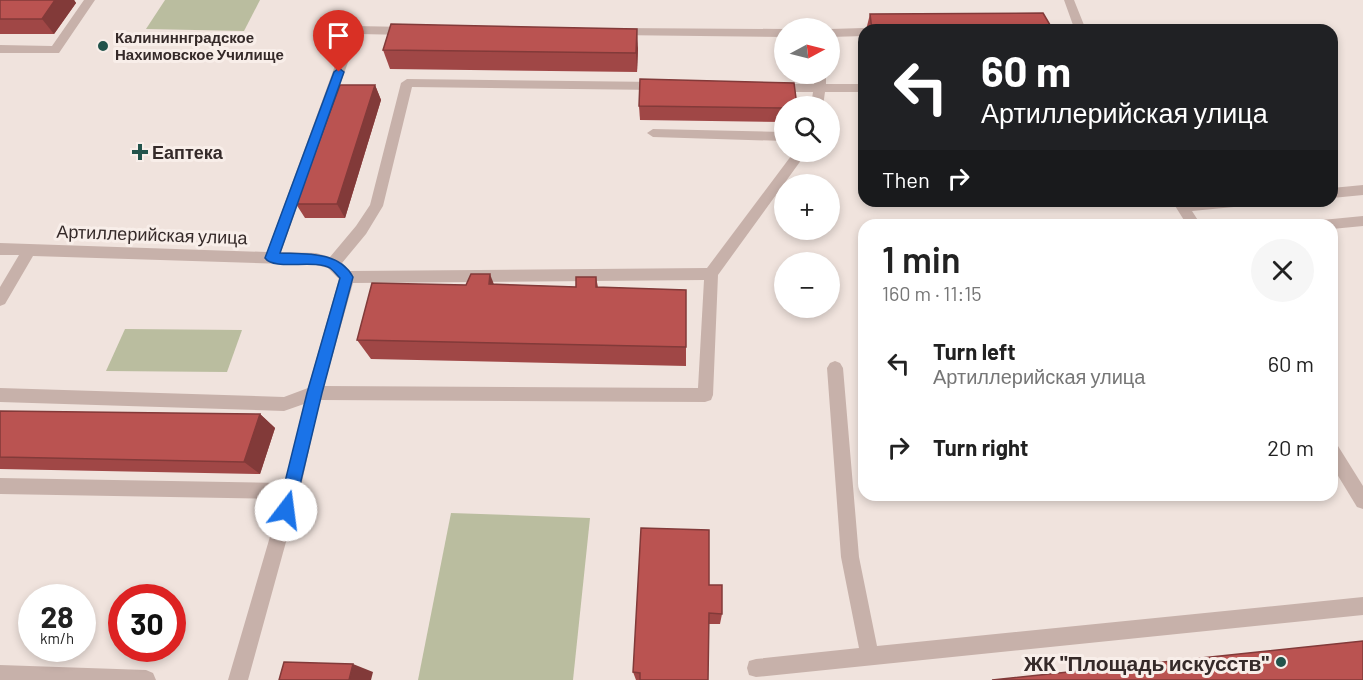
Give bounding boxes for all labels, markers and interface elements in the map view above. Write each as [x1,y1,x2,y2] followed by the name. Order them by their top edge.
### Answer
[313,10,364,72] pin
[774,18,840,84] north arrow
[774,18,840,318] map controls
[322,19,355,52] icon: arrive
[115,28,284,63] place label: Калининнградское Нахимовское Училище
[96,39,110,53] marker: Калининнградское Нахимовское Училище
[981,45,1071,95] text: 60 m
[882,48,960,126] icon: left
[774,96,840,162] button: search
[981,96,1268,128] text: Артиллерийская улица
[152,141,224,163] place label: Еаптека
[133,145,147,159] marker: Еаптека
[942,162,975,195] icon: right
[882,166,930,192] text: Then
[774,174,840,240] button: +
[56,220,249,248] street label: Артиллерийская улица
[882,237,961,280] text: 1 min
[1251,239,1314,302] button: close
[774,252,840,318] button: −
[882,281,981,305] text: 160 m · 11:15
[933,338,1016,364] text: Turn left
[882,347,915,380] icon: left
[1268,350,1314,376] text: 60 m
[933,364,1145,388] text: Артиллерийская улица
[882,431,915,464] icon: right
[933,434,1028,460] text: Turn right
[1267,434,1314,460] text: 20 m
[254,478,318,542] position arrow
[108,584,186,662] speed limit sign: 30
[40,598,74,634] text: 28
[40,629,74,647] text: km/h
[1023,650,1269,675] place label: ЖК "Площадь искусств"
[1274,655,1288,669] marker: ЖК "Площадь искусств"

